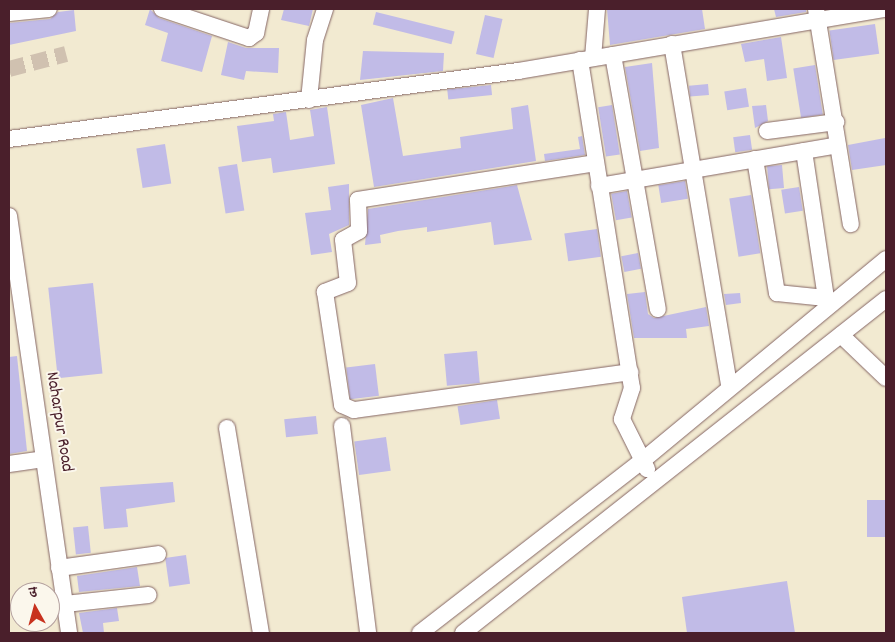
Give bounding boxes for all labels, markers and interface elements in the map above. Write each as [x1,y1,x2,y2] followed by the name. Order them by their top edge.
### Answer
[39,370,77,474] street label: Naharpur Road
[10,582,60,632] north arrow
[28,583,38,604] text: उ

